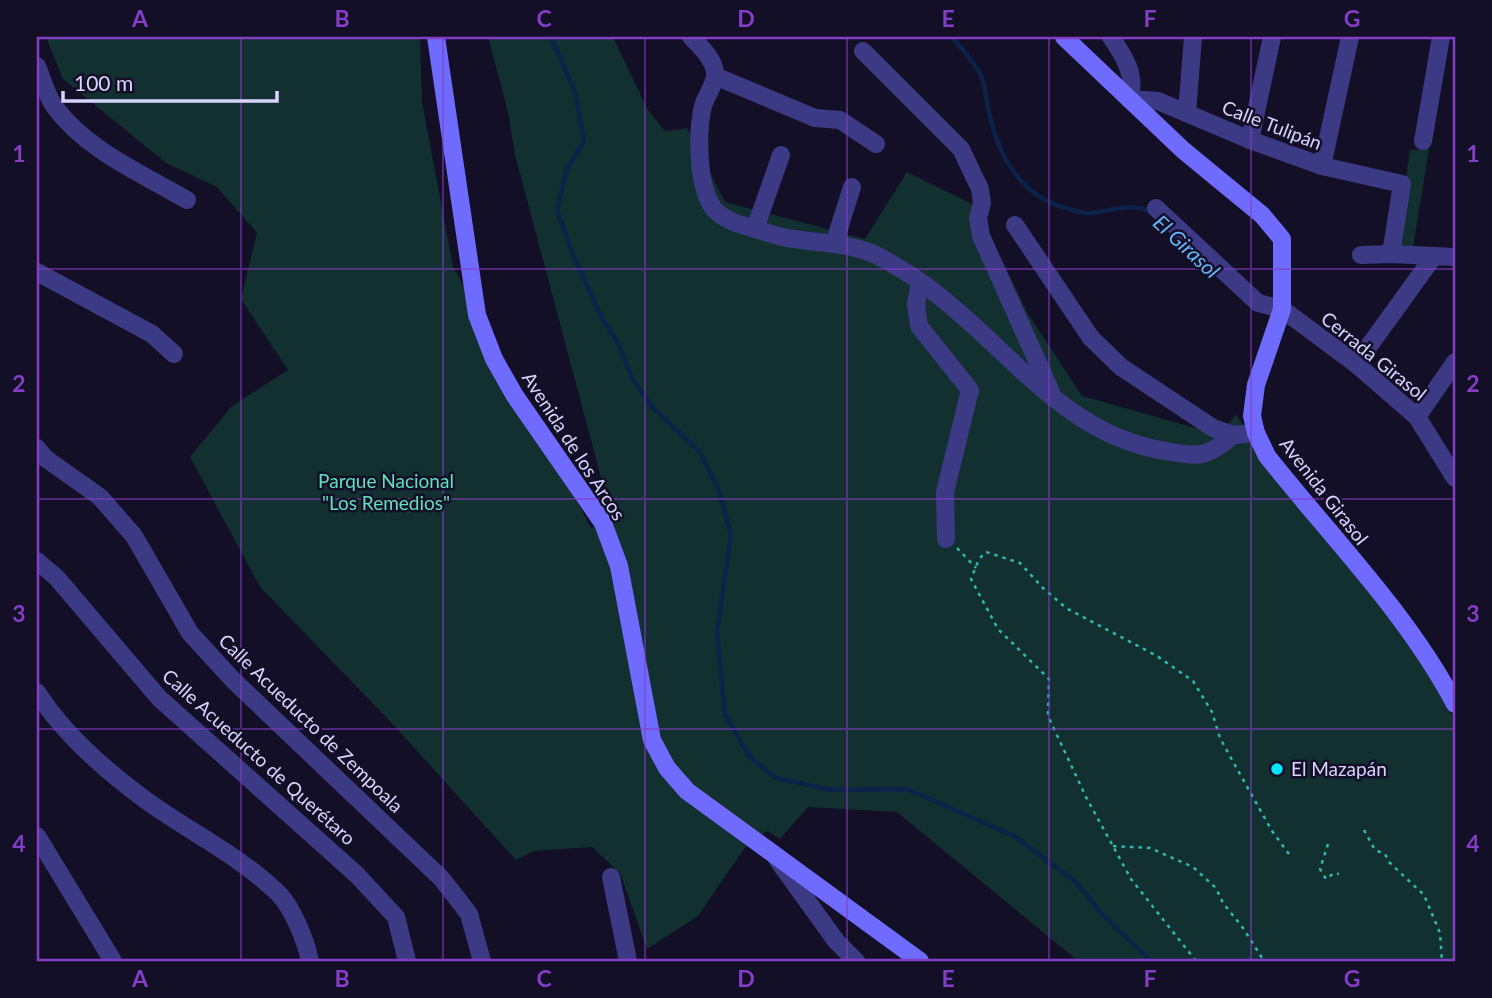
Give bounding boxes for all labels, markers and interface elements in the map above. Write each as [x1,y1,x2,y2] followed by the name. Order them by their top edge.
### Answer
[131,4,149,32] text: A
[334,4,350,32] text: B
[536,4,552,32] text: C
[737,4,755,32] text: D
[941,4,955,32] text: E
[1143,4,1157,32] text: F
[1344,4,1360,32] text: G
[63,60,276,104] scale bar
[74,70,133,95] text: 100 m
[1219,95,1325,154] street label: Calle Tulipán
[12,139,26,167] text: 1
[1466,139,1480,167] text: 1
[1149,209,1225,283] water label: El Girasol
[1317,306,1432,405] street label: Cerrada Girasol
[518,367,631,524] street label: Avenida de los Arcos
[12,369,26,397] text: 2
[1466,369,1480,397] text: 2
[1275,432,1373,549] street label: Avenida Girasol
[318,469,454,514] park label: Parque Nacional "Los Remedios"
[12,599,26,627] text: 3
[1466,599,1480,627] text: 3
[214,628,408,817] street label: Calle Acueducto de Zempoala
[158,664,361,849] street label: Calle Acueducto de Querétaro
[1291,757,1387,780] place label: El Mazapán
[1269,761,1285,777] marker: El Mazapán
[12,829,26,857] text: 4
[1466,829,1480,857] text: 4
[131,964,149,992] text: A
[334,964,350,992] text: B
[536,964,552,992] text: C
[737,964,755,992] text: D
[941,964,955,992] text: E
[1143,964,1157,992] text: F
[1344,964,1360,992] text: G

